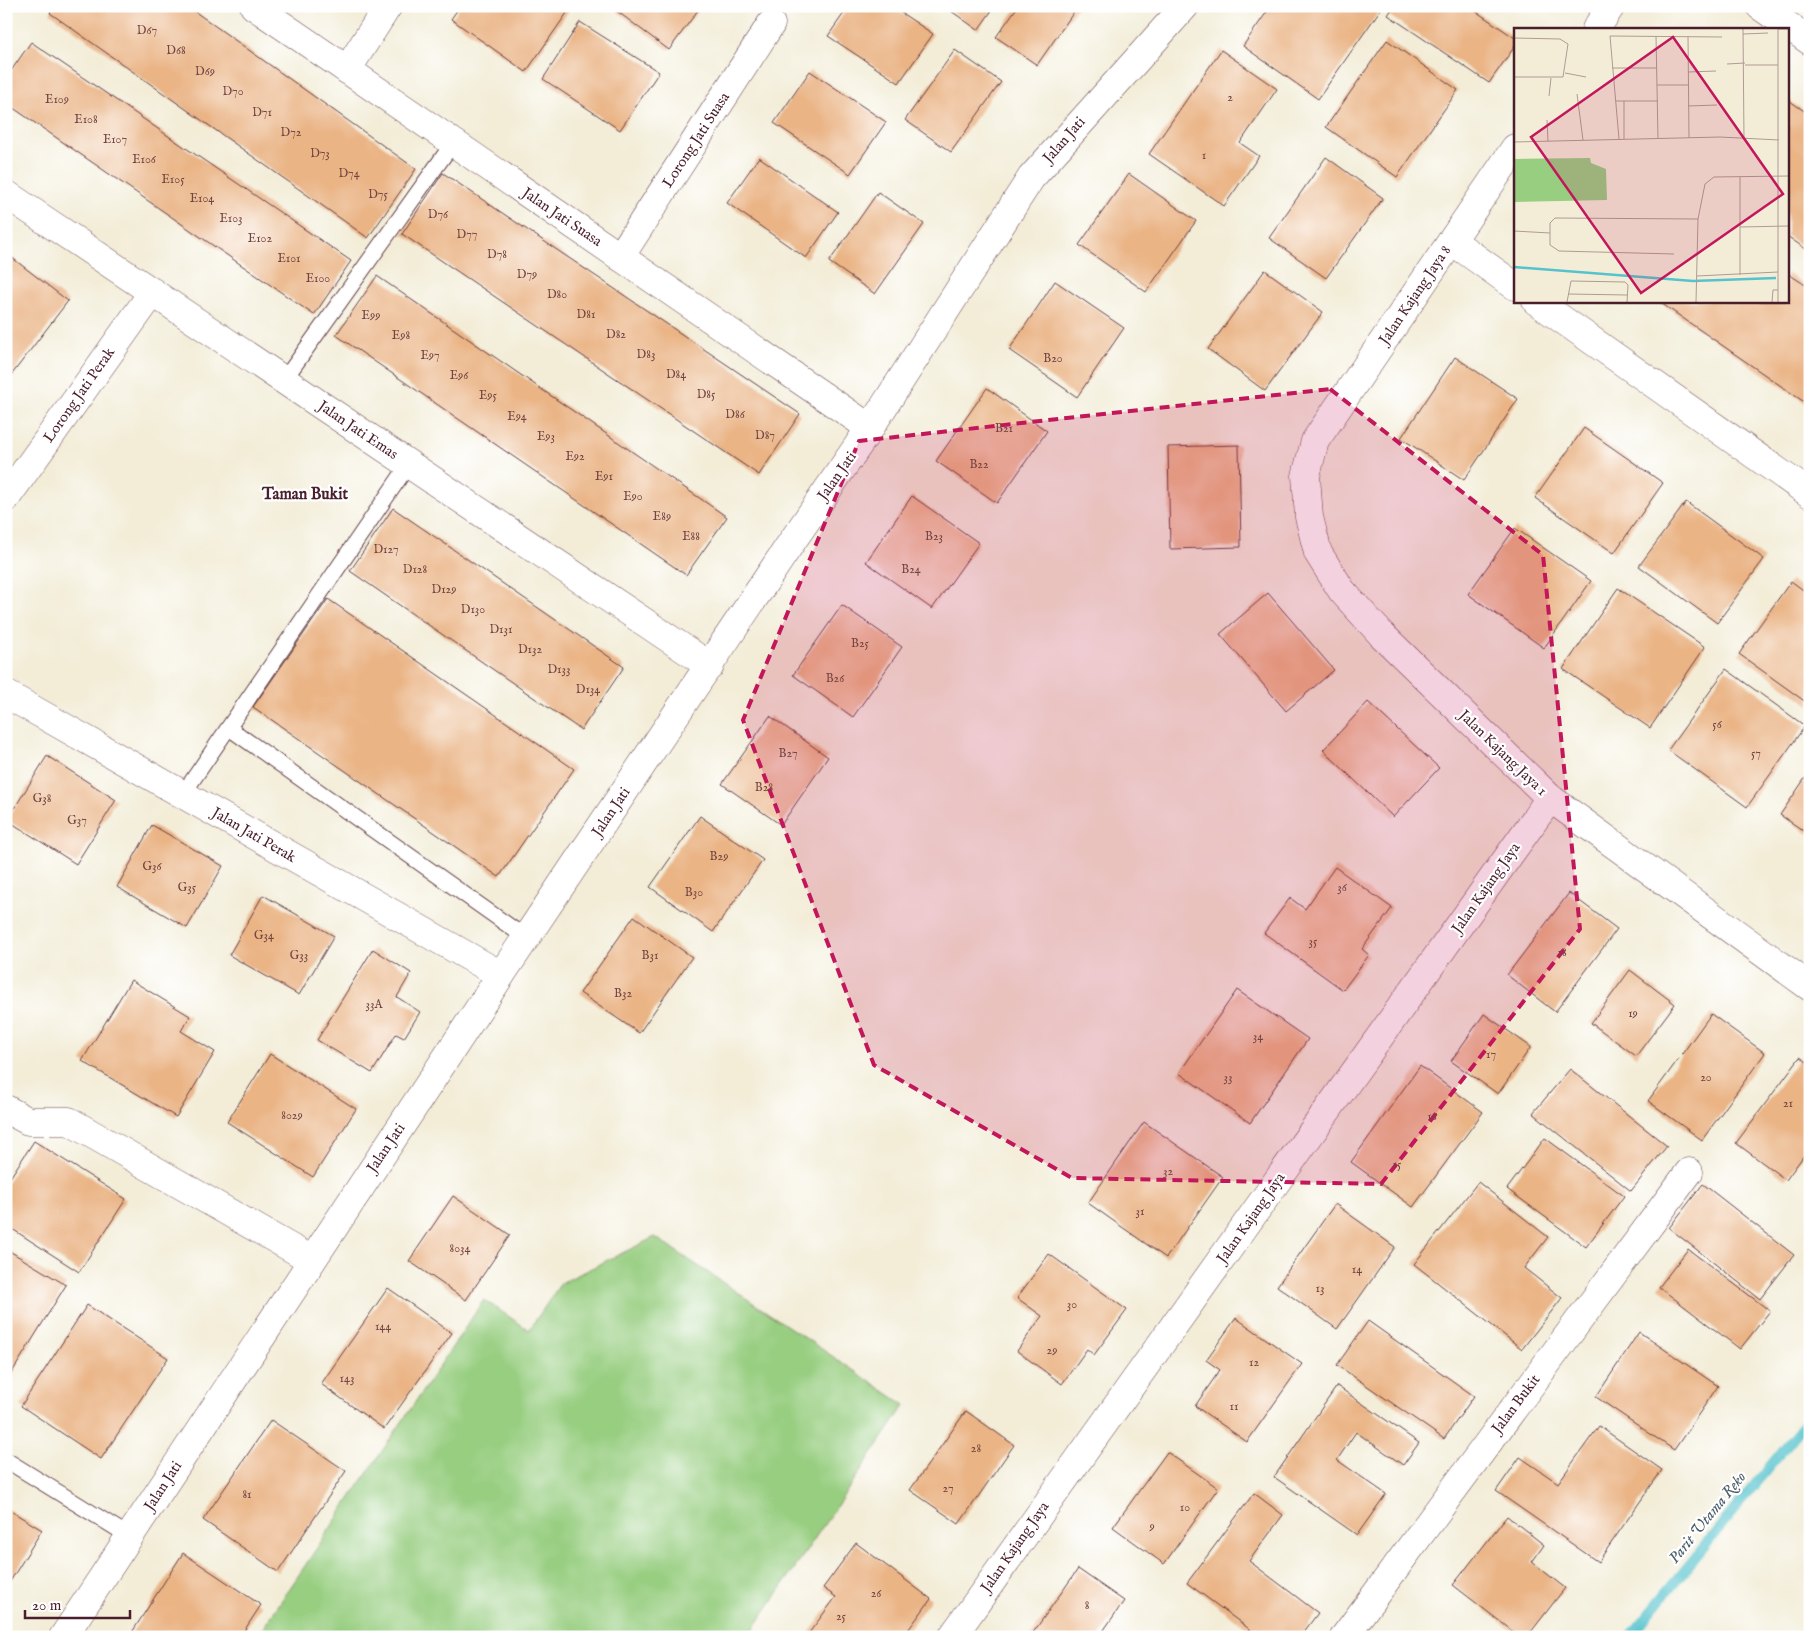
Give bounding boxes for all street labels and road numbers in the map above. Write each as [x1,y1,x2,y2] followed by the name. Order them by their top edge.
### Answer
[658,88,734,191] street label: Lorong Jati Suasa
[1037,113,1089,169] street label: Jalan Jati
[517,182,606,251] street label: Jalan Jati Suasa
[1374,242,1455,350] street label: Jalan Kajang Jaya 8
[39,343,119,446] street label: Lorong Jati Perak
[313,395,402,464] street label: Jalan Jati Emas
[812,448,861,506] street label: Jalan Jati
[1453,705,1551,800] street label: Jalan Kajang Jaya 1
[587,784,634,842] street label: Jalan Jati
[207,802,300,867] street label: Jalan Jati Perak
[1446,838,1525,939] street label: Jalan Kajang Jaya
[362,1120,409,1178] street label: Jalan Jati
[1211,1168,1290,1269] street label: Jalan Kajang Jaya
[1486,1371,1544,1439] street label: Jalan Bukit
[139,1458,186,1516] street label: Jalan Jati
[975,1497,1054,1598] street label: Jalan Kajang Jaya

